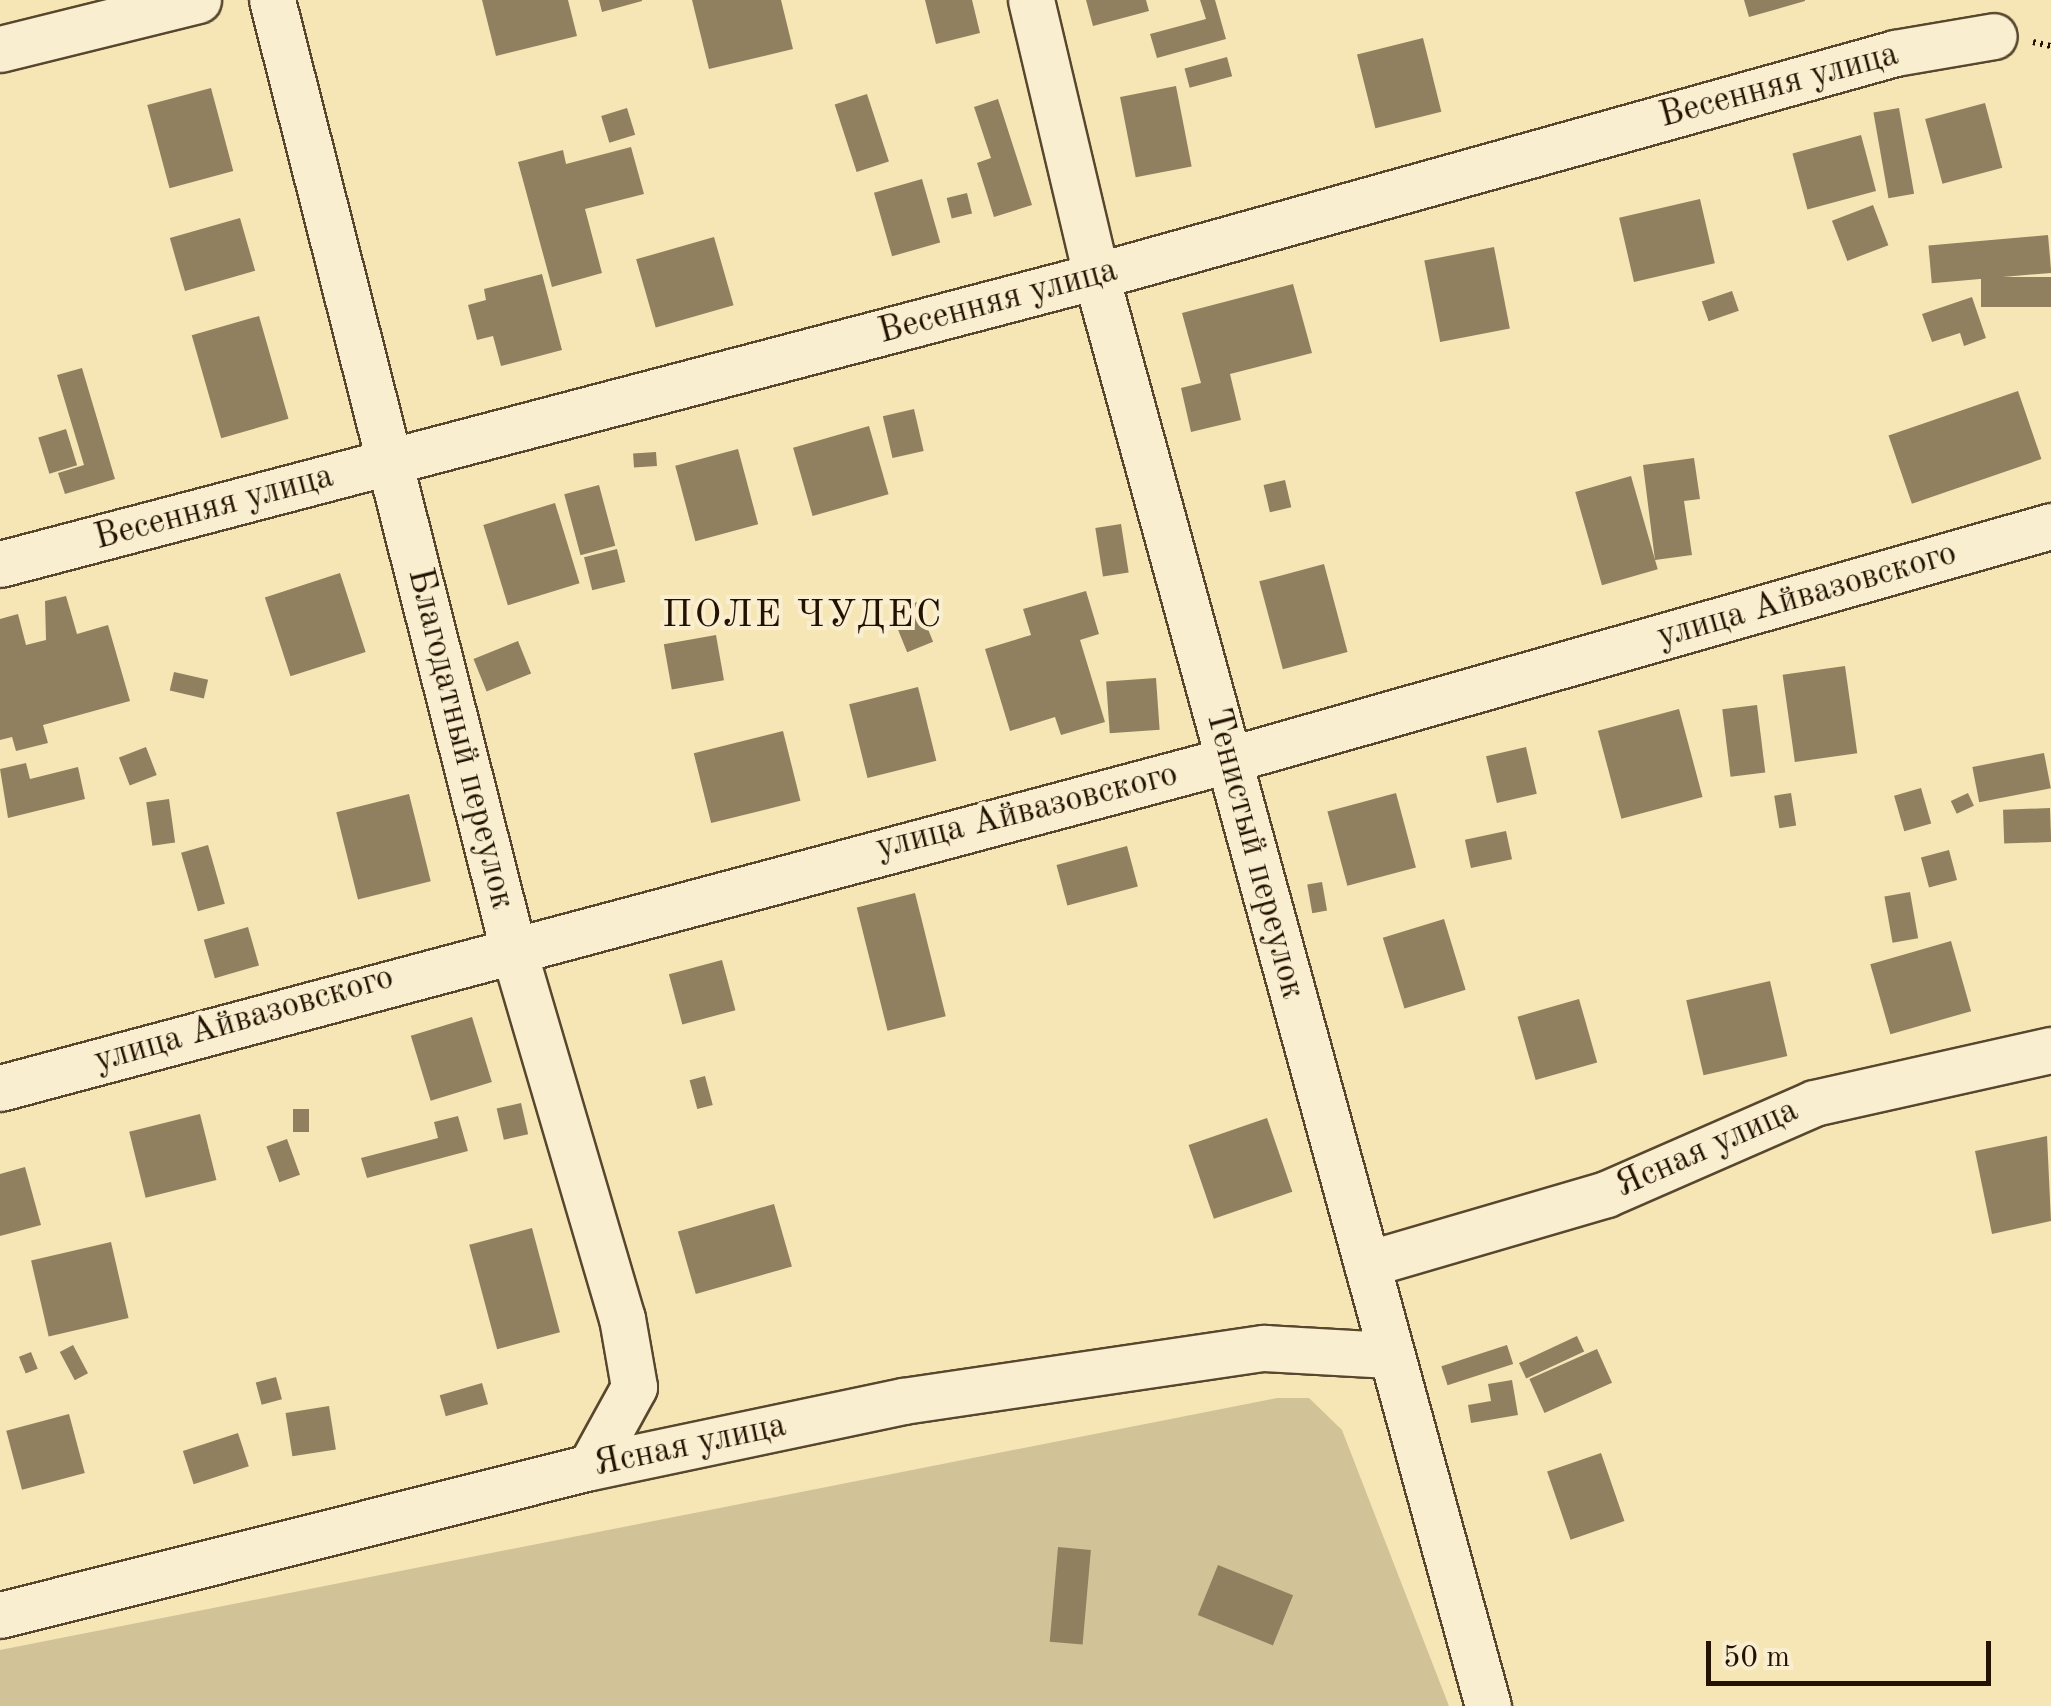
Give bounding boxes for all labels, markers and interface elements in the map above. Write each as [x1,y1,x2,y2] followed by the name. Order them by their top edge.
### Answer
[1655,34,1903,138] street label: Весенняя улица
[874,250,1122,354] street label: Весенняя улица
[90,456,338,560] street label: Весенняя улица
[1653,533,1961,659] street label: улица Айвазовского
[397,564,523,914] street label: Благодатный переулок
[662,594,944,640] district label: ПОЛЕ ЧУДЕС
[1195,704,1313,1004] street label: Тенистый переулок
[872,754,1182,870] street label: улица Айвазовского
[90,957,398,1083] street label: улица Айвазовского
[1609,1090,1805,1208] street label: Ясная улица
[590,1405,790,1487] street label: Ясная улица
[1711,1621,1996,1683] scale bar
[1723,1643,1790,1673] text: 50 m

